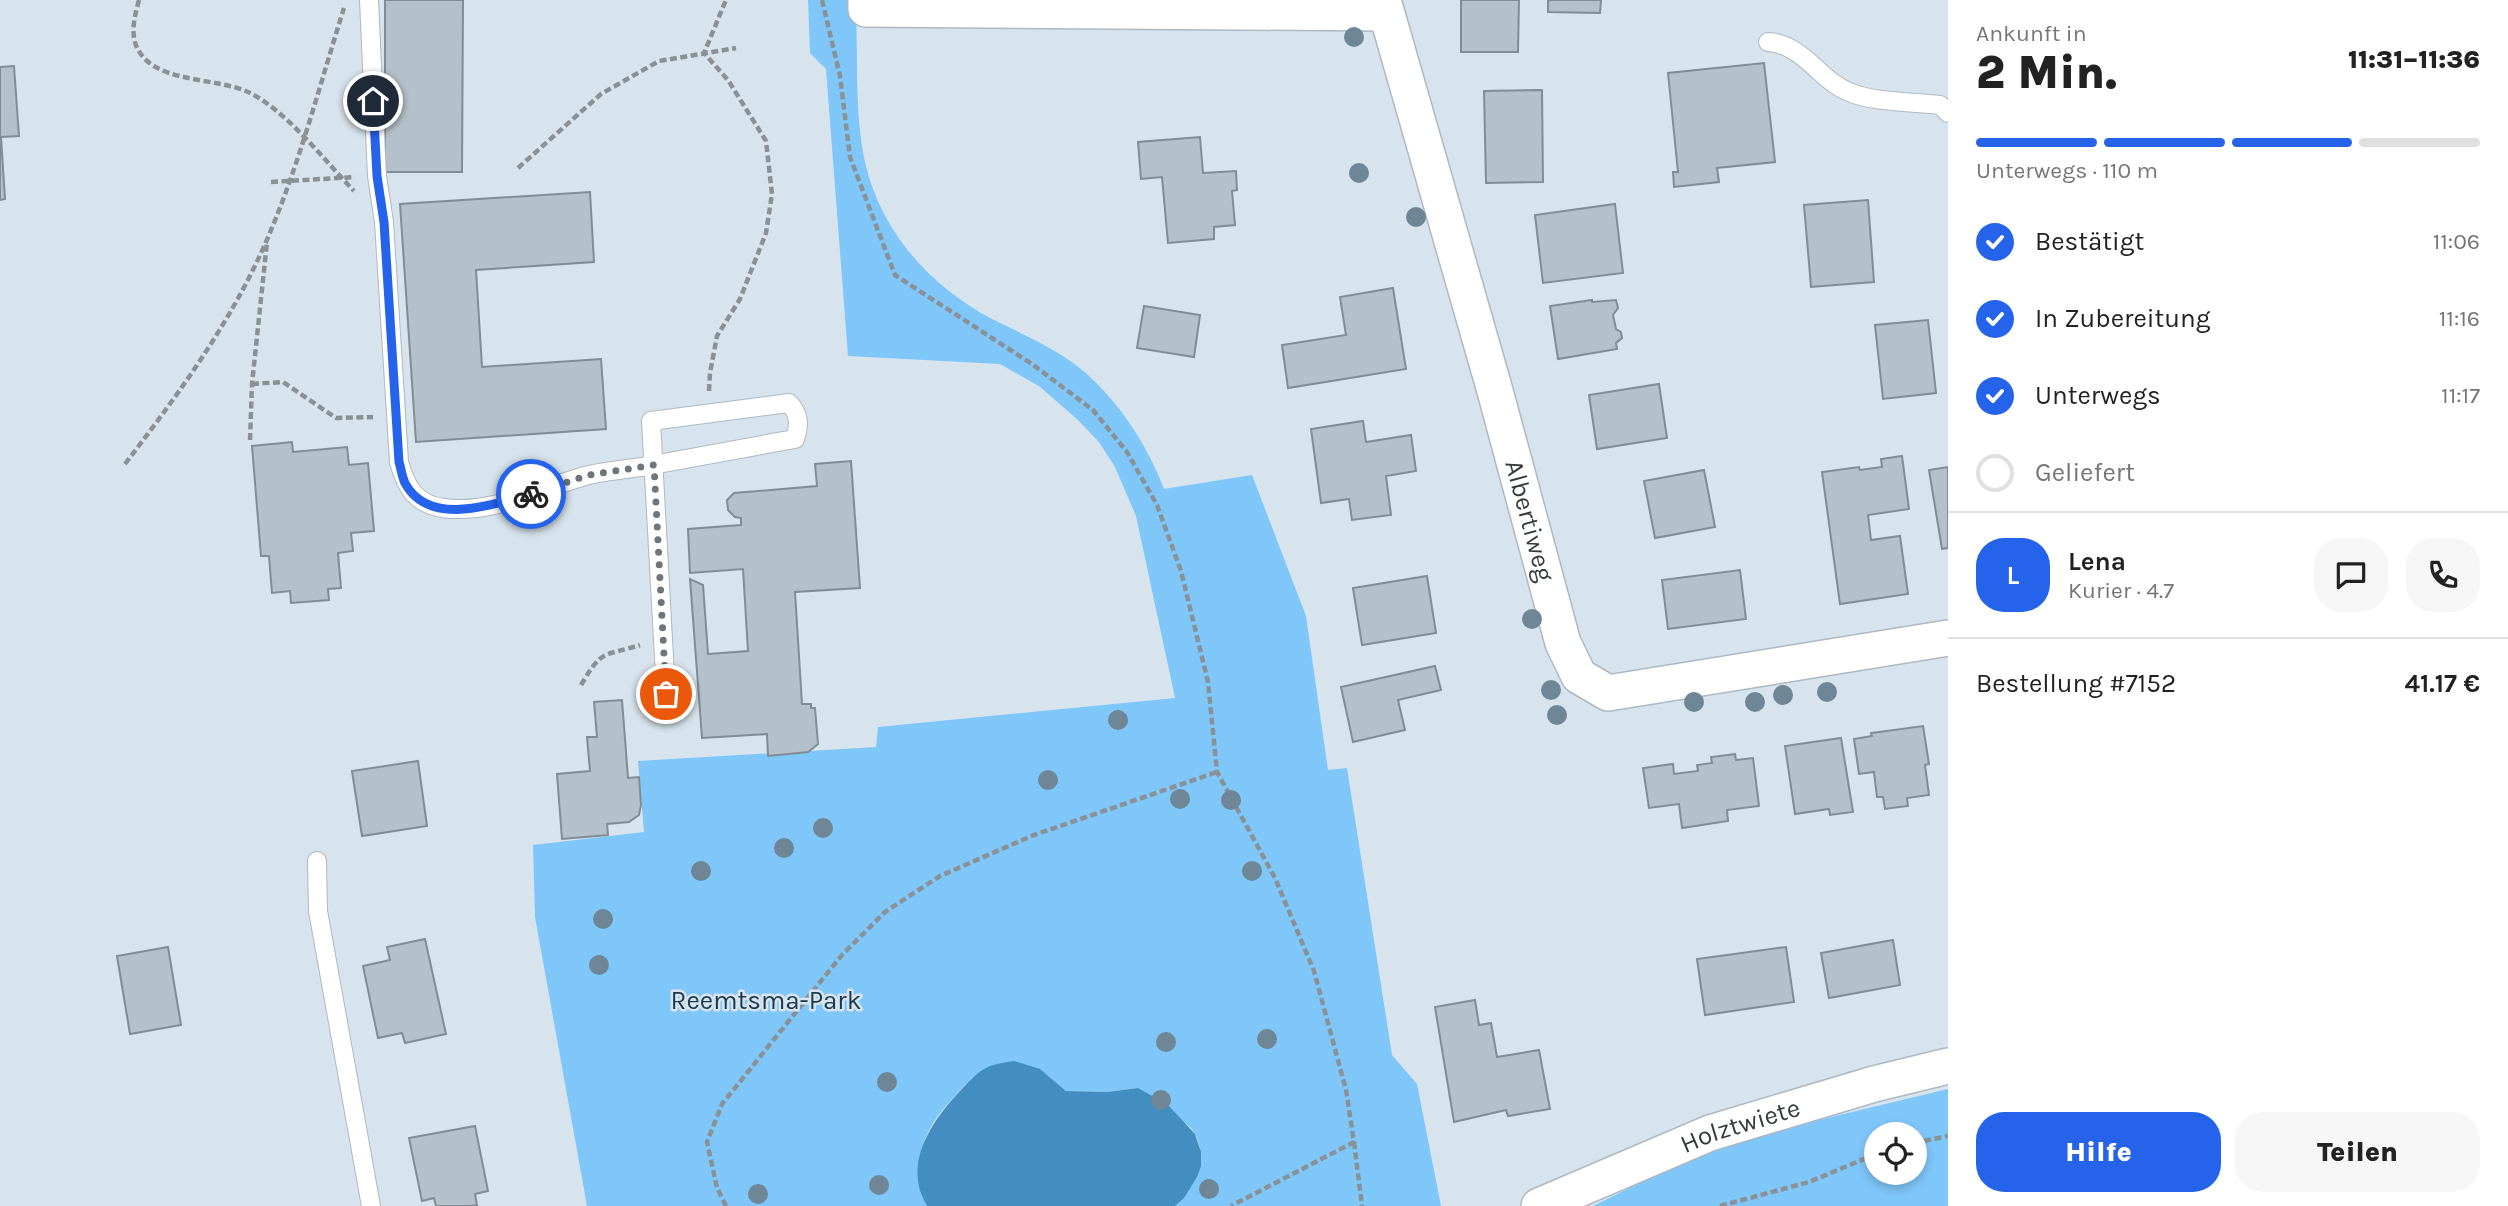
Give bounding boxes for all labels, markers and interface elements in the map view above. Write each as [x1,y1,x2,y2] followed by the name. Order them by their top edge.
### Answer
[1976,20,2087,47] text: Ankunft in
[2348,44,2480,75] text: 11:31–11:36
[1976,46,2117,100] text: 2 Min.
[343,71,403,131] pin
[354,82,392,120] icon: home
[1976,157,2158,184] text: Unterwegs · 110 m
[1976,223,2014,261] icon: check
[2035,226,2144,257] text: Bestätigt
[2433,228,2480,255] text: 11:06
[1976,300,2014,338] icon: check
[2035,303,2210,334] text: In Zubereitung
[2439,305,2480,332] text: 11:16
[1976,377,2014,415] icon: check
[2035,380,2161,411] text: Unterwegs
[2441,382,2480,409] text: 11:17
[1498,456,1561,585] street label: Albertiweg
[2035,457,2135,488] text: Geliefert
[496,459,566,529] courier
[512,475,550,513] icon: bike
[2314,538,2388,612] button: chat
[2406,538,2480,612] button: phone
[2068,546,2126,577] text: Lena
[2007,560,2019,591] text: L
[2068,577,2174,604] text: Kurier · 4.7
[636,664,696,724] pin
[1976,668,2176,699] text: Bestellung #7152
[2404,668,2480,699] text: 41.17 €
[647,675,685,713] icon: bag
[671,985,861,1016] park label: Reemtsma-Park
[1676,1092,1804,1160] street label: Holztwiete
[1976,1112,2221,1192] button: Hilfe
[2235,1112,2480,1192] button: Teilen
[1864,1122,1927,1185] map controls
[1864,1122,1927,1185] button: locate

